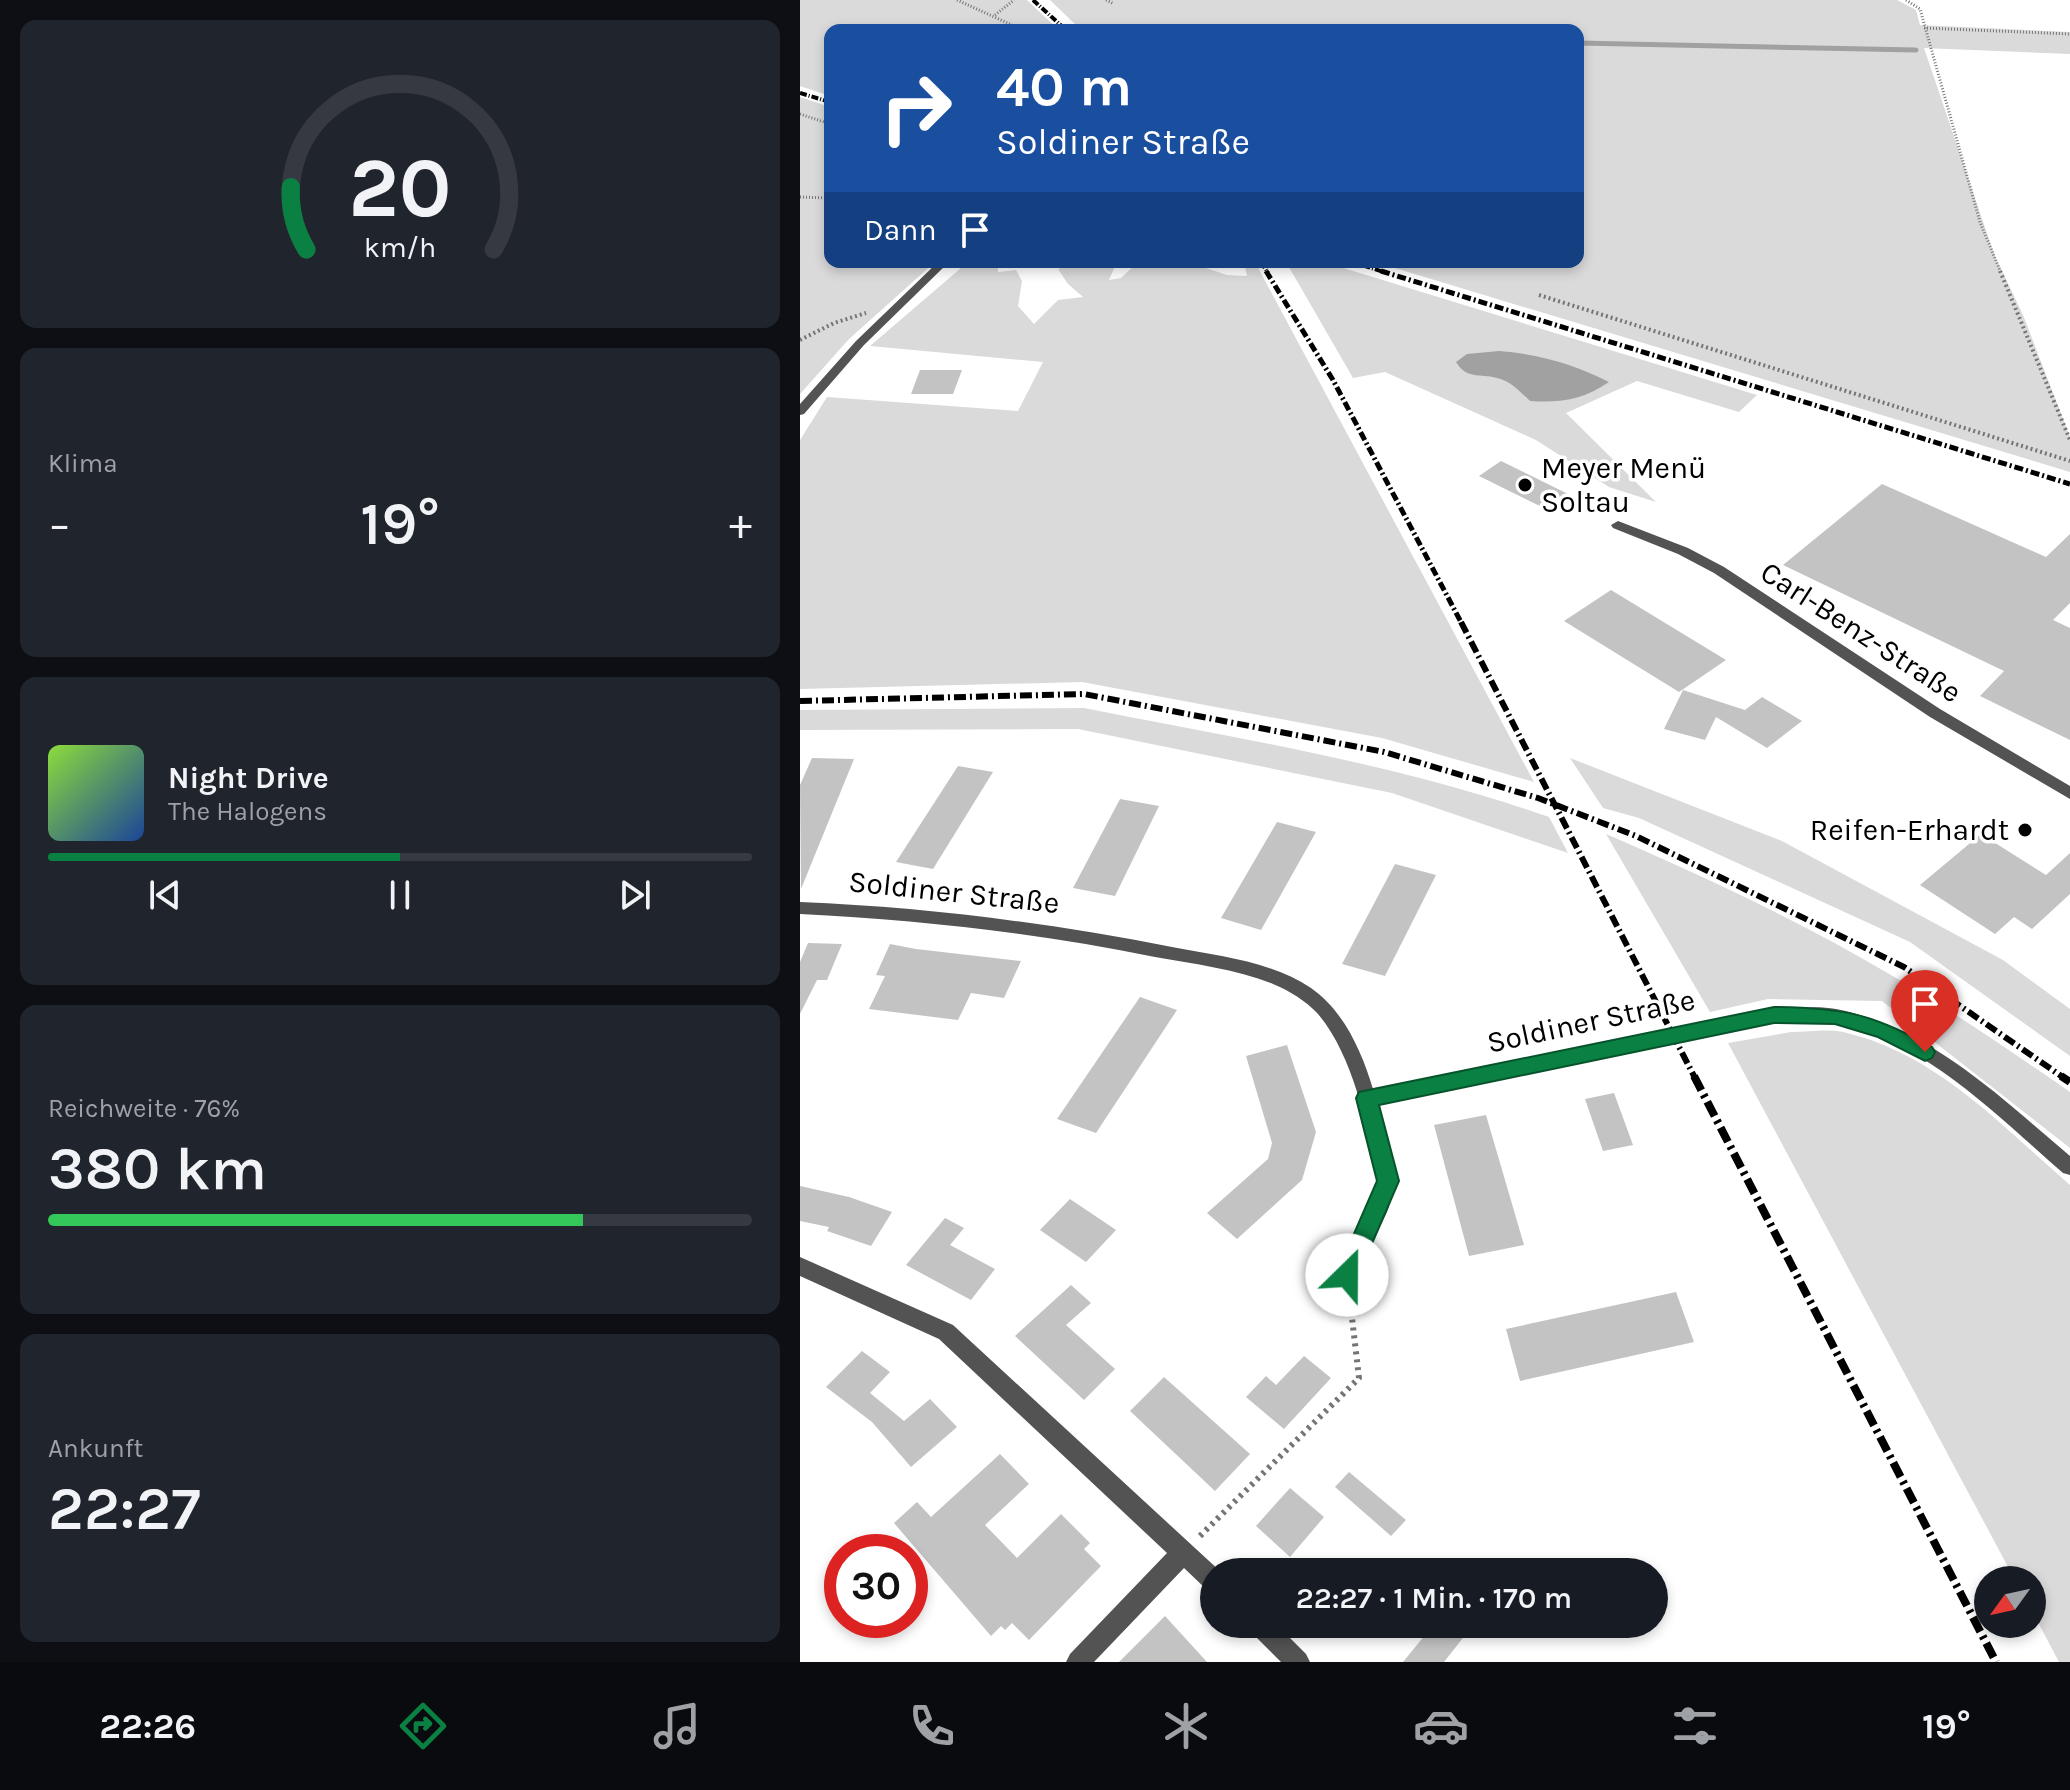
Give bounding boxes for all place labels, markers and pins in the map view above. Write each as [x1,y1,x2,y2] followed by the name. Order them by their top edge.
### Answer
[1541,450,1706,520] place label: Meyer Menü Soltau
[1516,476,1534,494] marker: Meyer Menü Soltau
[1810,812,2009,848] place label: Reifen-Erhardt
[2016,821,2034,839] marker: Reifen-Erhardt
[1891,970,1959,1052] pin

